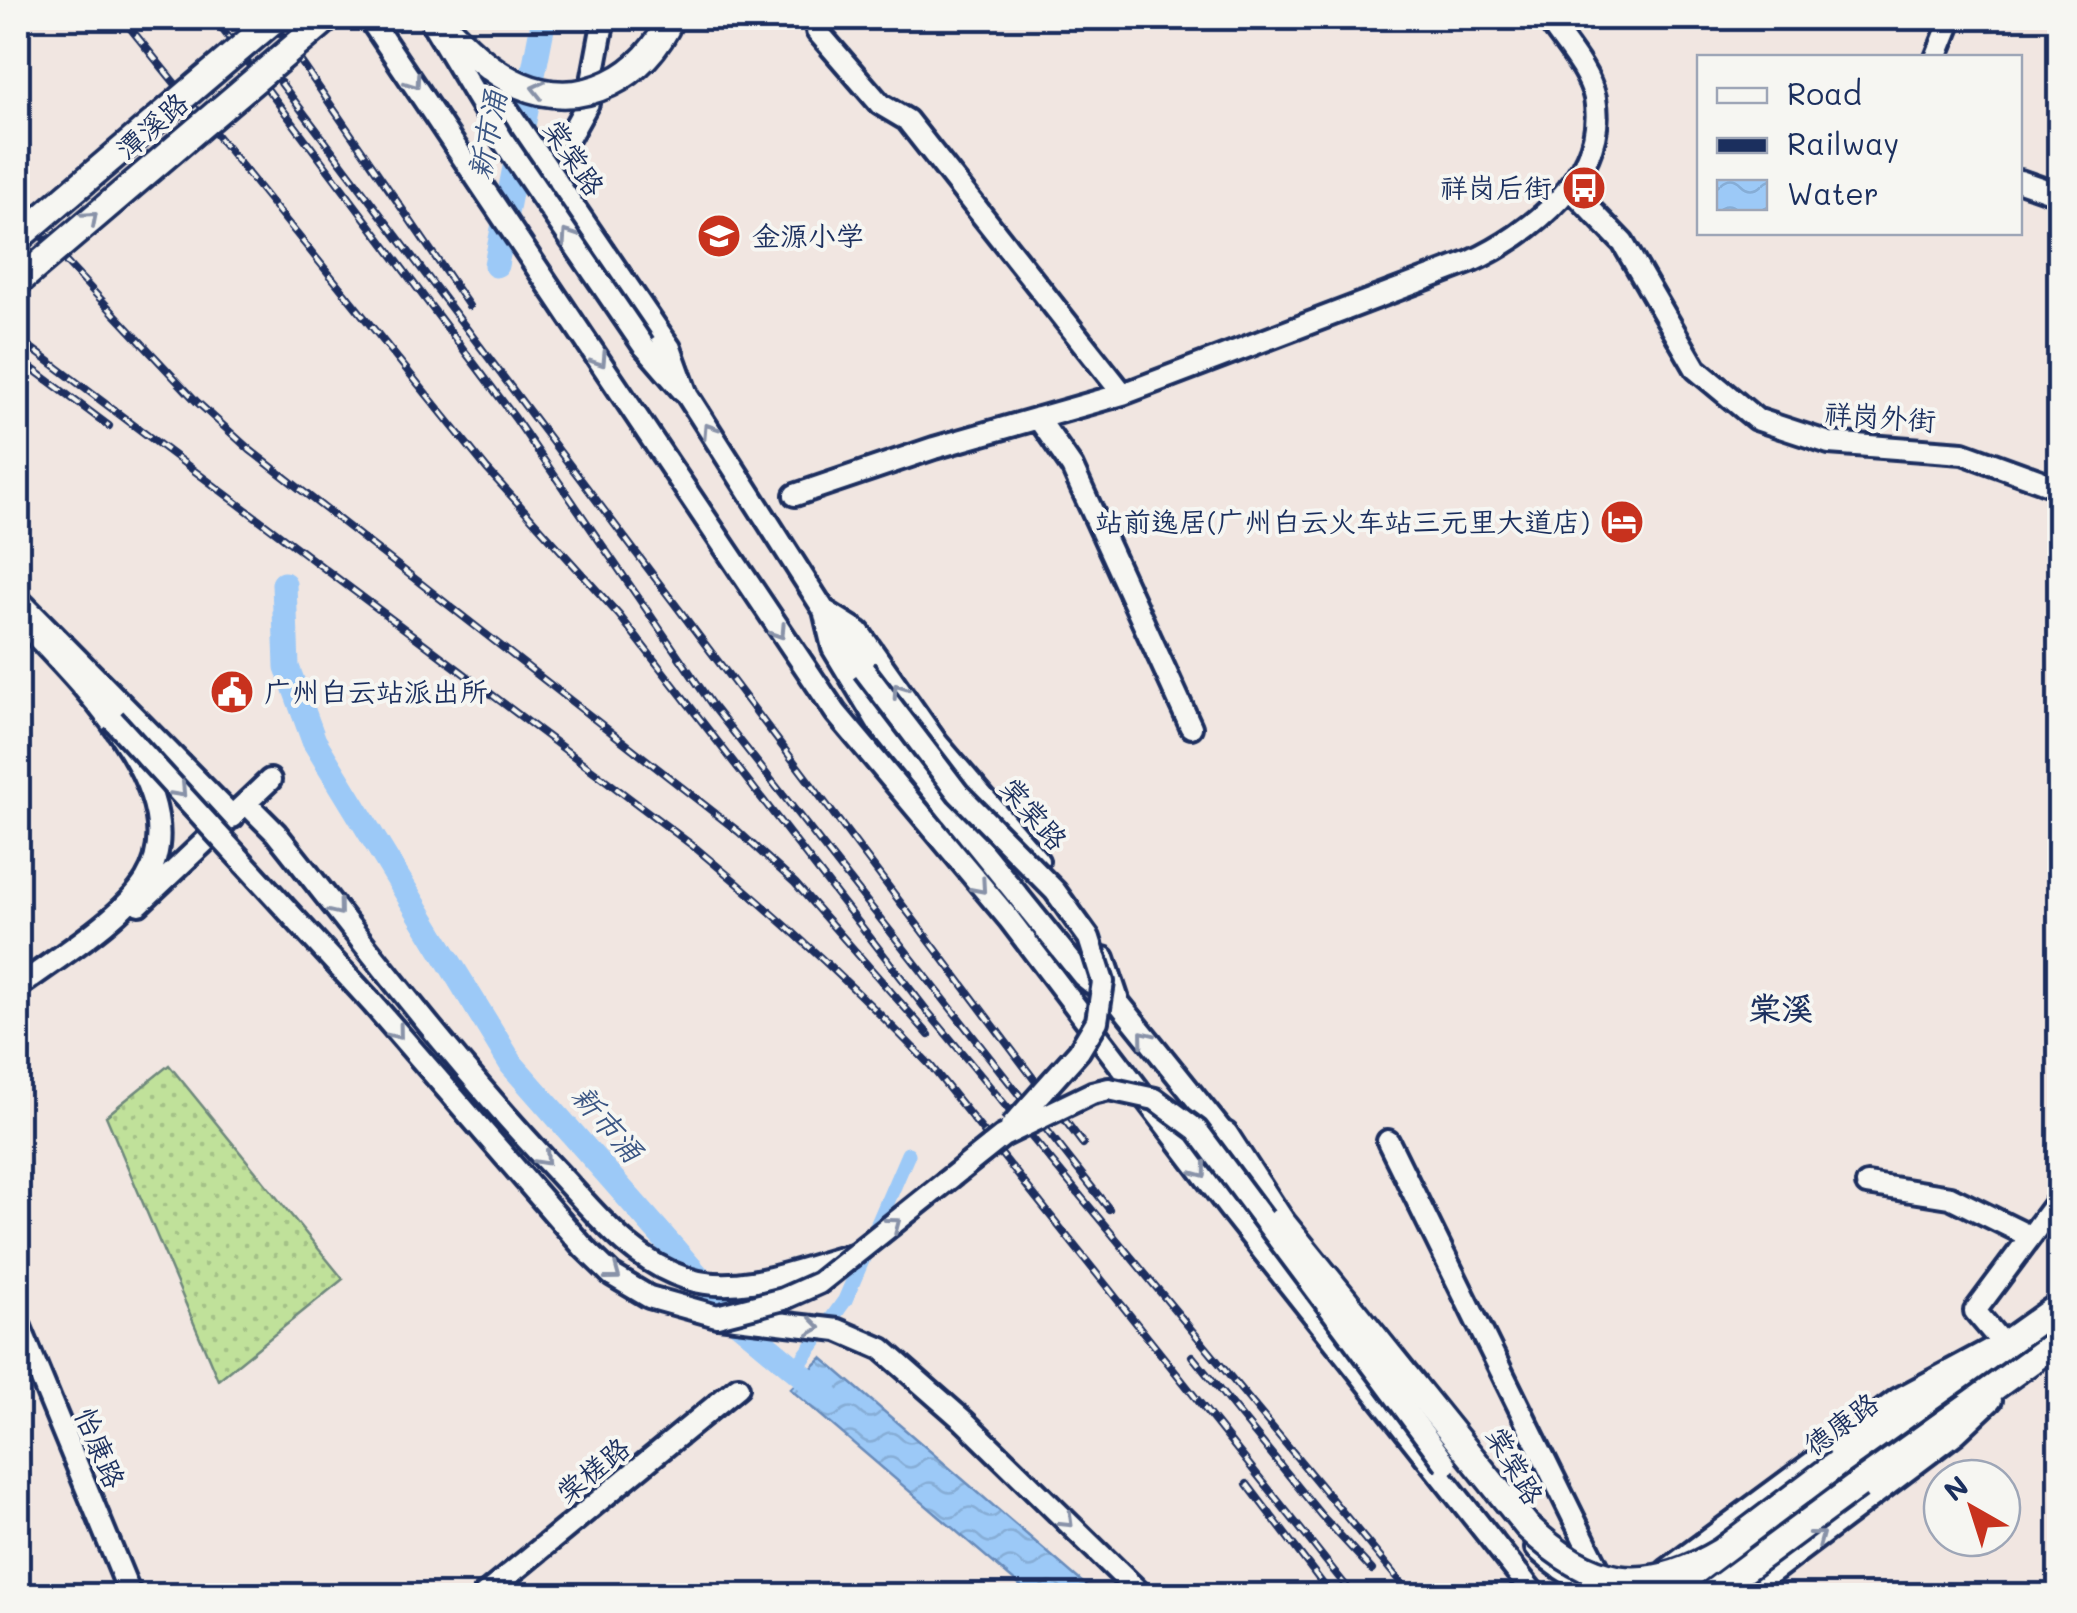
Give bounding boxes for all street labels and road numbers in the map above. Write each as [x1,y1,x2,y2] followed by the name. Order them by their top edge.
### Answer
[108,84,195,166] street label: 潭溪路
[536,113,613,202] street label: 棠棠路
[1823,394,1937,438] street label: 祥岗外街
[994,770,1076,857] street label: 棠棠路
[1796,1384,1885,1462] street label: 德康路
[68,1402,134,1493] street label: 怡康路
[1479,1420,1552,1511] street label: 棠棠路
[548,1429,636,1510] street label: 棠槎路

